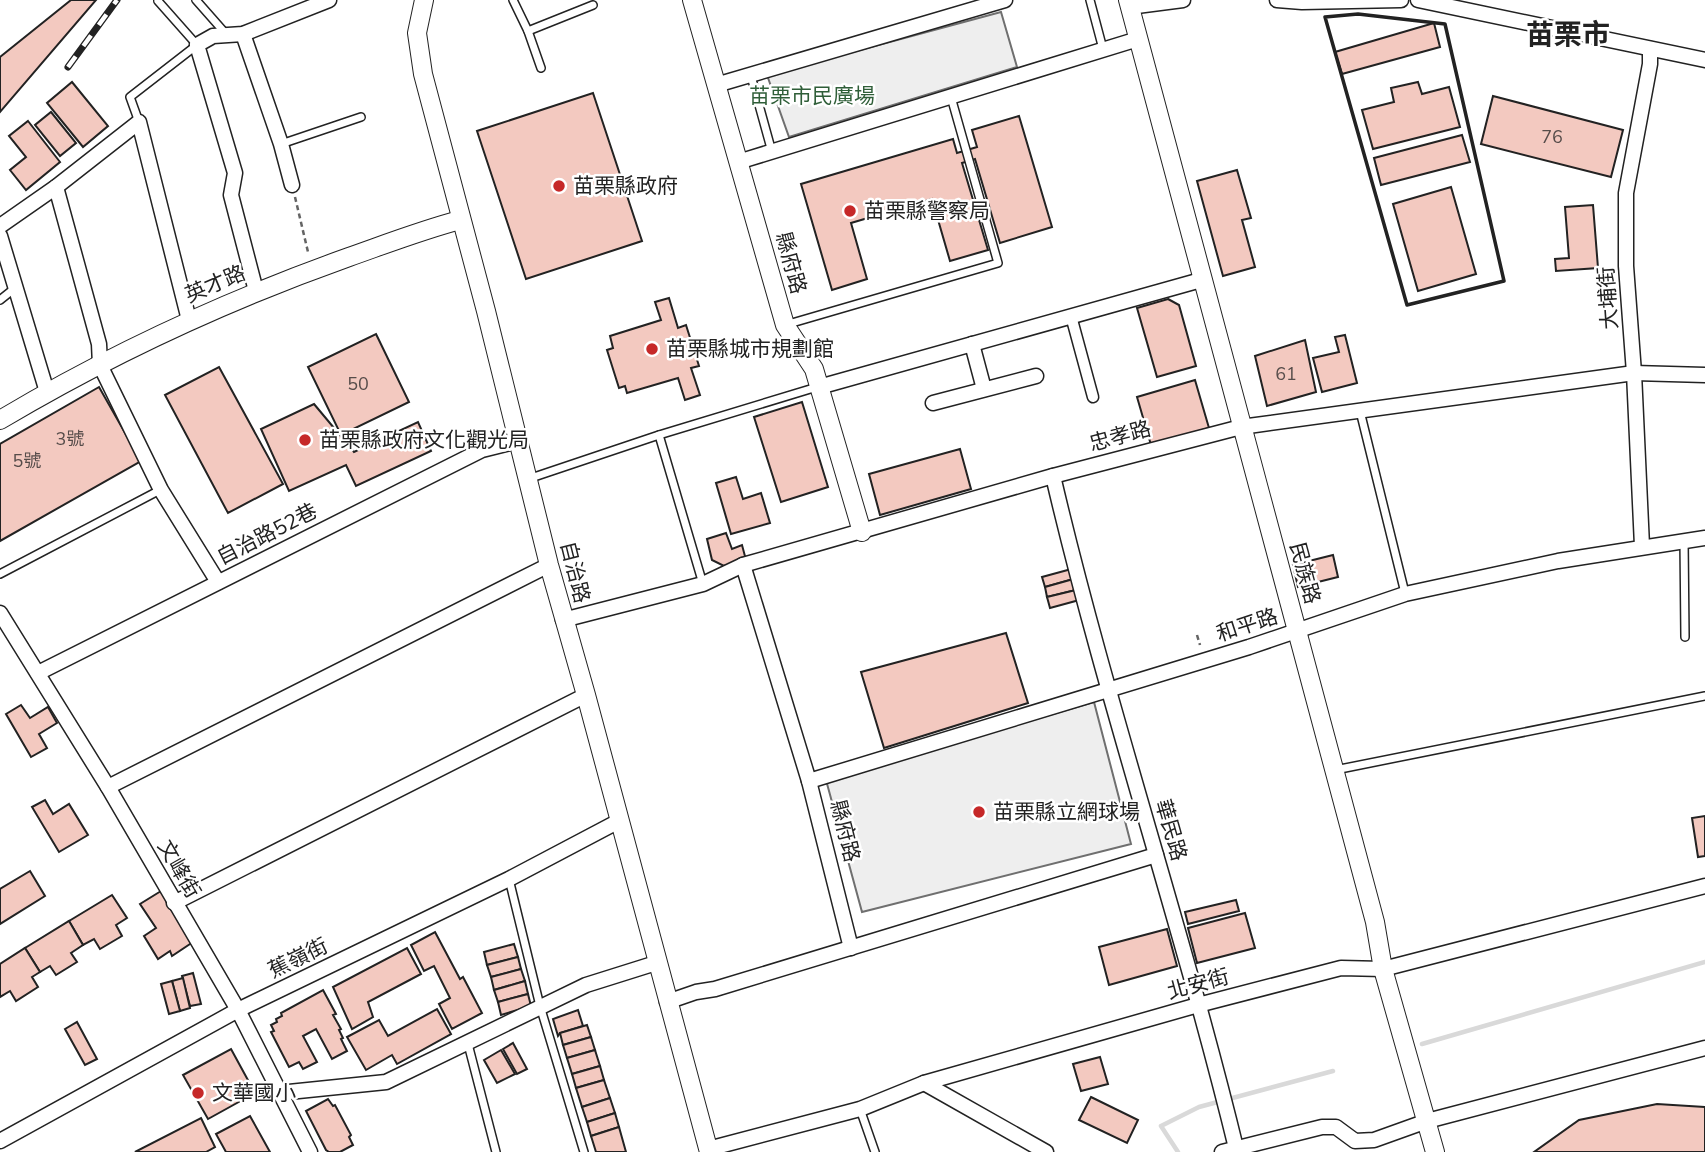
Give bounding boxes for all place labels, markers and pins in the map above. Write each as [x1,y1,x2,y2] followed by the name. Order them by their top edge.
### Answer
[573,172,678,200] place label: 苗栗縣政府
[551,178,567,194] marker: 苗栗縣政府
[864,197,990,225] place label: 苗栗縣警察局
[842,203,858,219] marker: 苗栗縣警察局
[666,335,834,363] place label: 苗栗縣城市規劃館
[644,341,660,357] marker: 苗栗縣城市規劃館
[319,426,529,454] place label: 苗栗縣政府文化觀光局
[297,432,313,448] marker: 苗栗縣政府文化觀光局
[993,798,1140,826] place label: 苗栗縣立網球場
[971,804,987,820] marker: 苗栗縣立網球場
[212,1079,296,1107] place label: 文華國小
[190,1085,206,1101] marker: 文華國小

